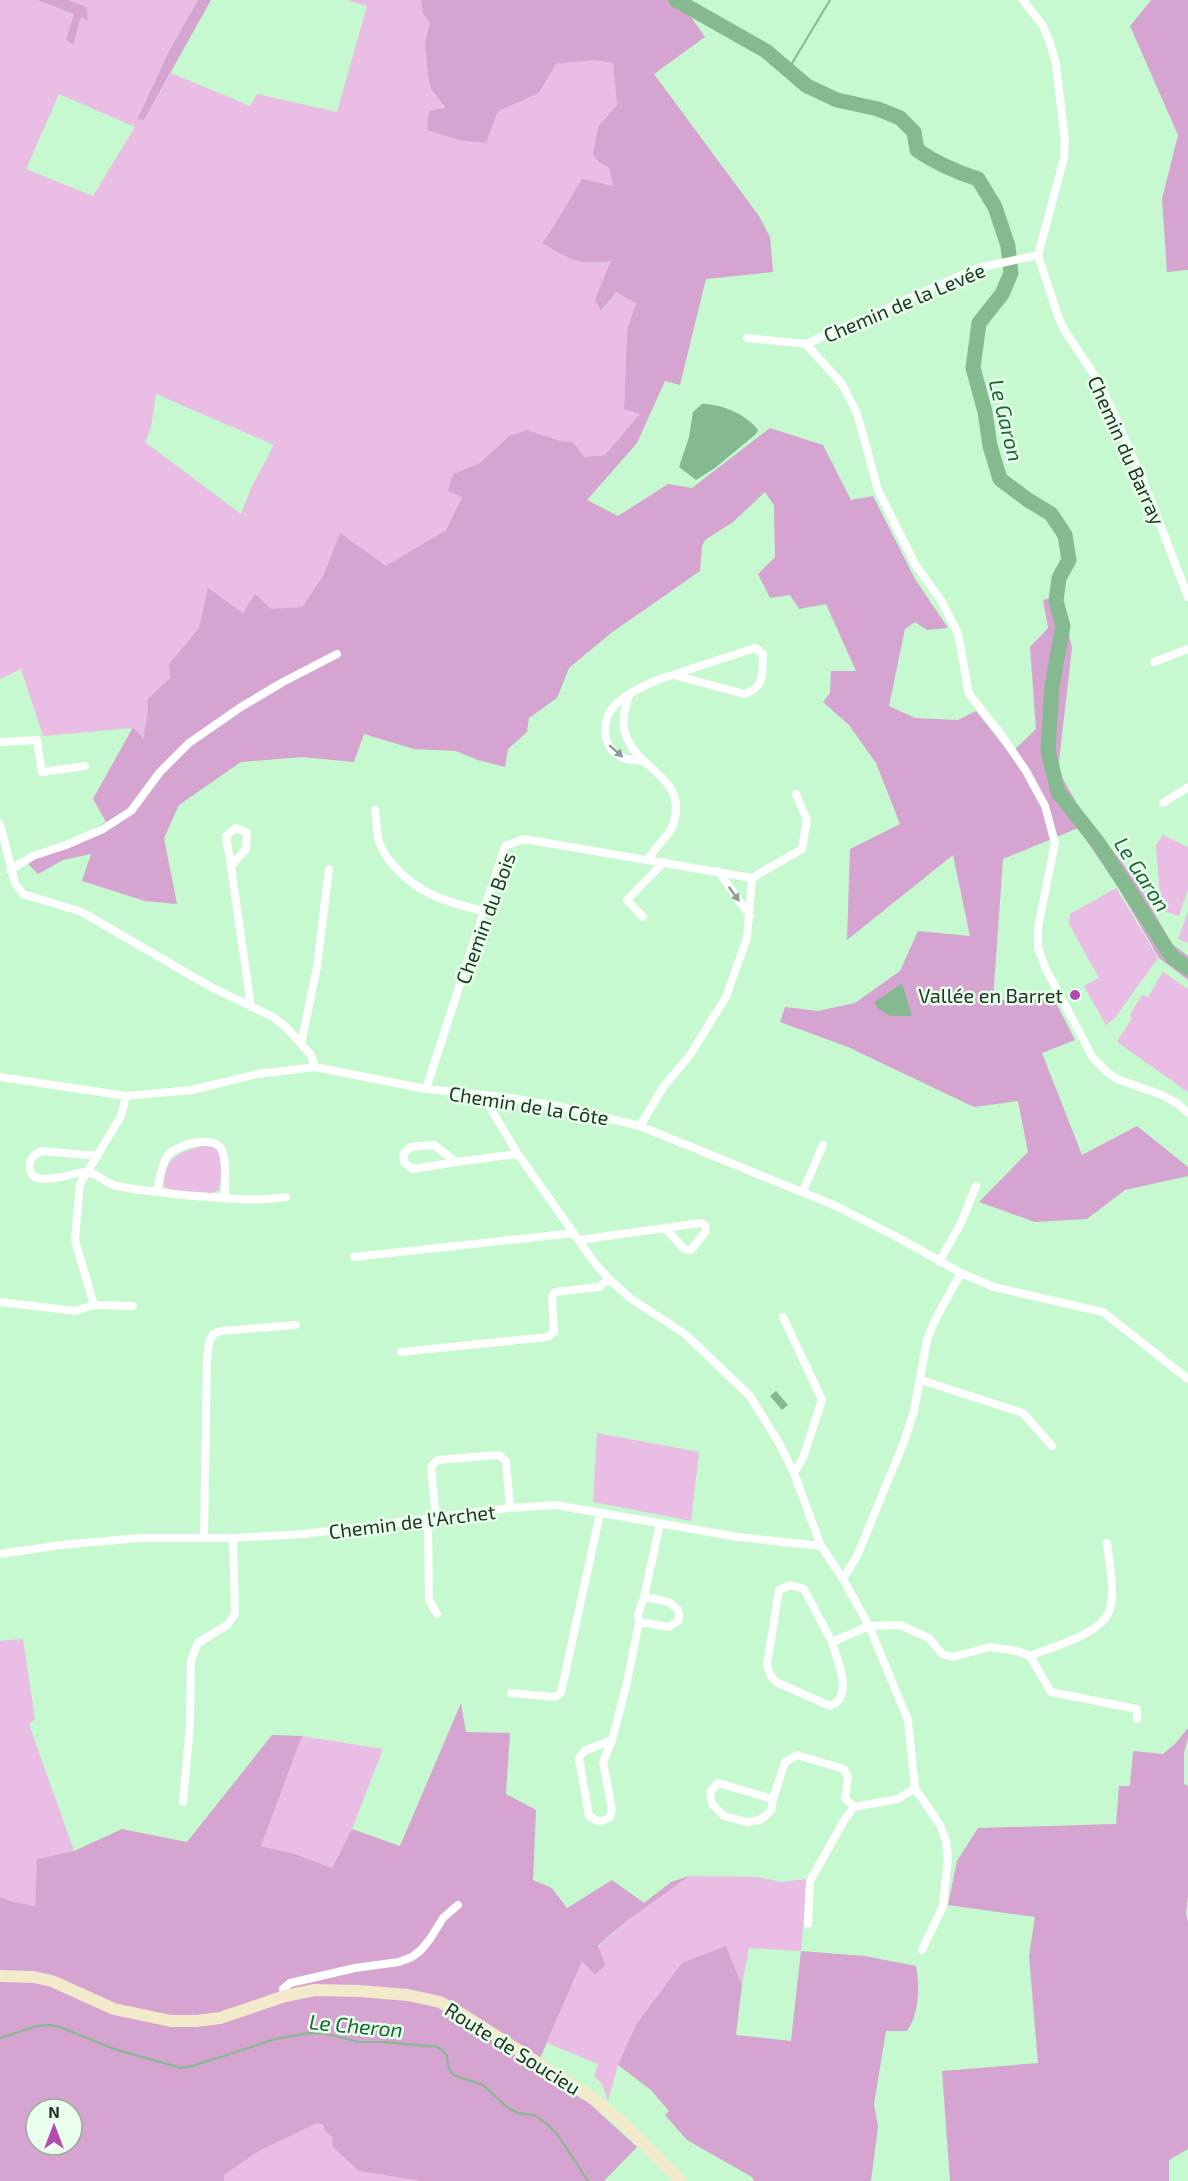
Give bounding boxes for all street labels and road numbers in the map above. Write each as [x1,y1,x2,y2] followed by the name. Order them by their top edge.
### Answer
[820,257,988,347] street label: Chemin de la Levée
[1083,372,1171,529] street label: Chemin du Barray
[450,849,520,987] street label: Chemin du Bois
[447,1081,611,1129] street label: Chemin de la Côte
[327,1499,497,1543] street label: Chemin de l'Archet
[441,1997,585,2099] street label: Route de Soucieu

